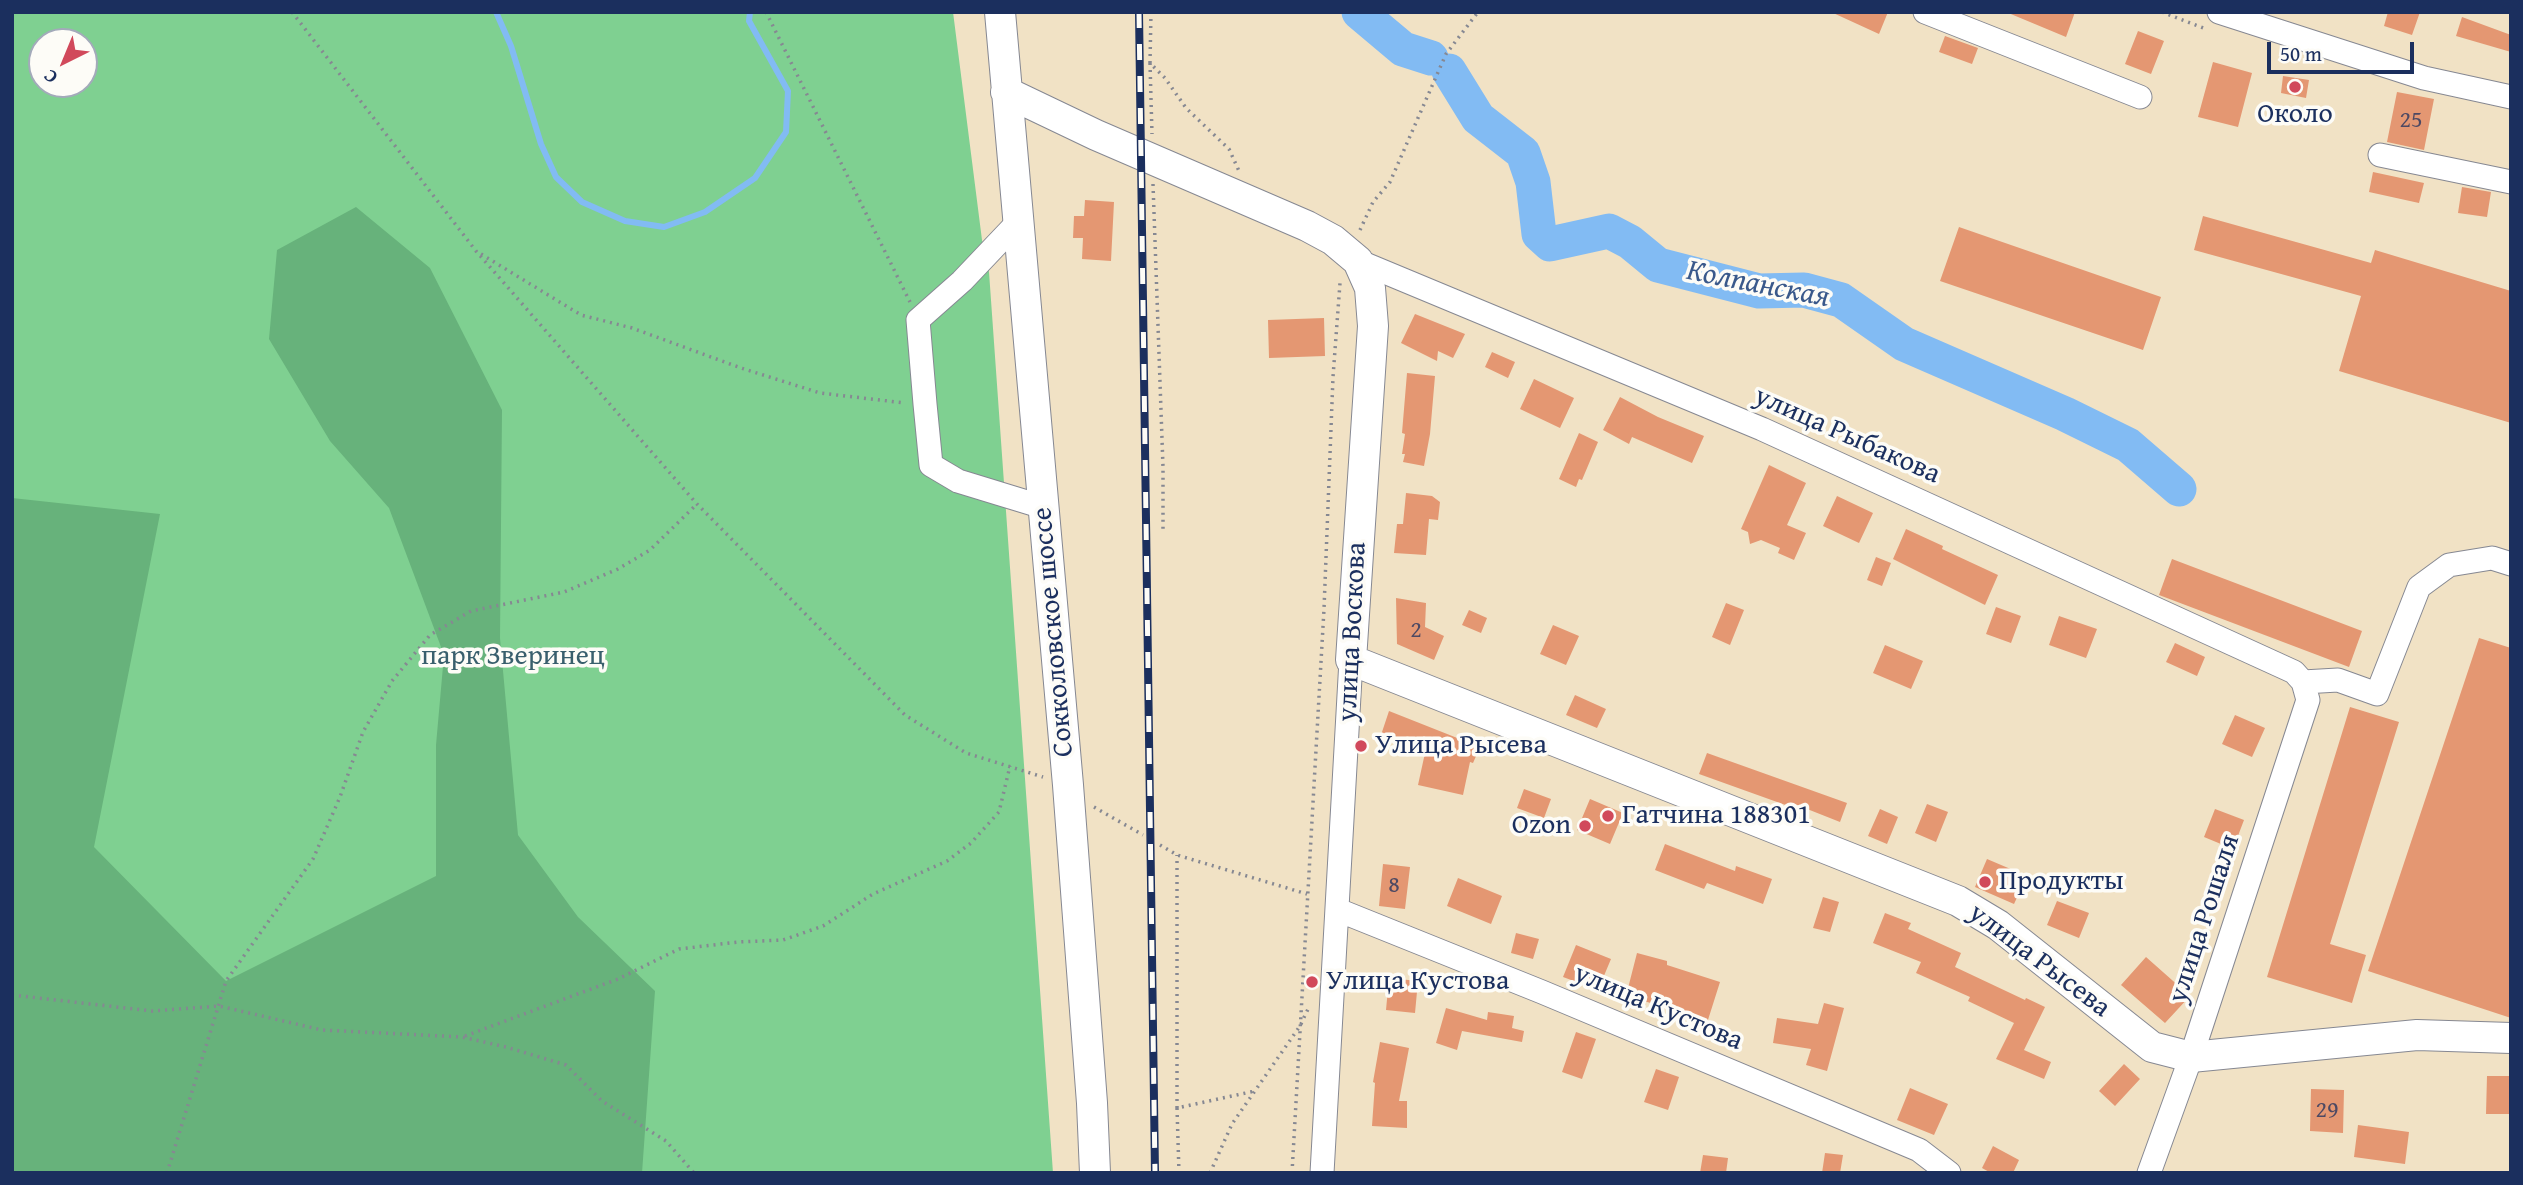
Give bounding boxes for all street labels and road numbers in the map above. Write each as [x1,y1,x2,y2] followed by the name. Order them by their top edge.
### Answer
[1749,380,1945,492] street label: улица Рыбакова
[1026,506,1082,758] street label: Сокколовское шоссе
[1332,541,1374,723] street label: улица Воскова
[2162,831,2248,1007] street label: улица Рошаля
[1961,897,2117,1025] street label: улица Рысева
[1568,957,1748,1059] street label: улица Кустова

